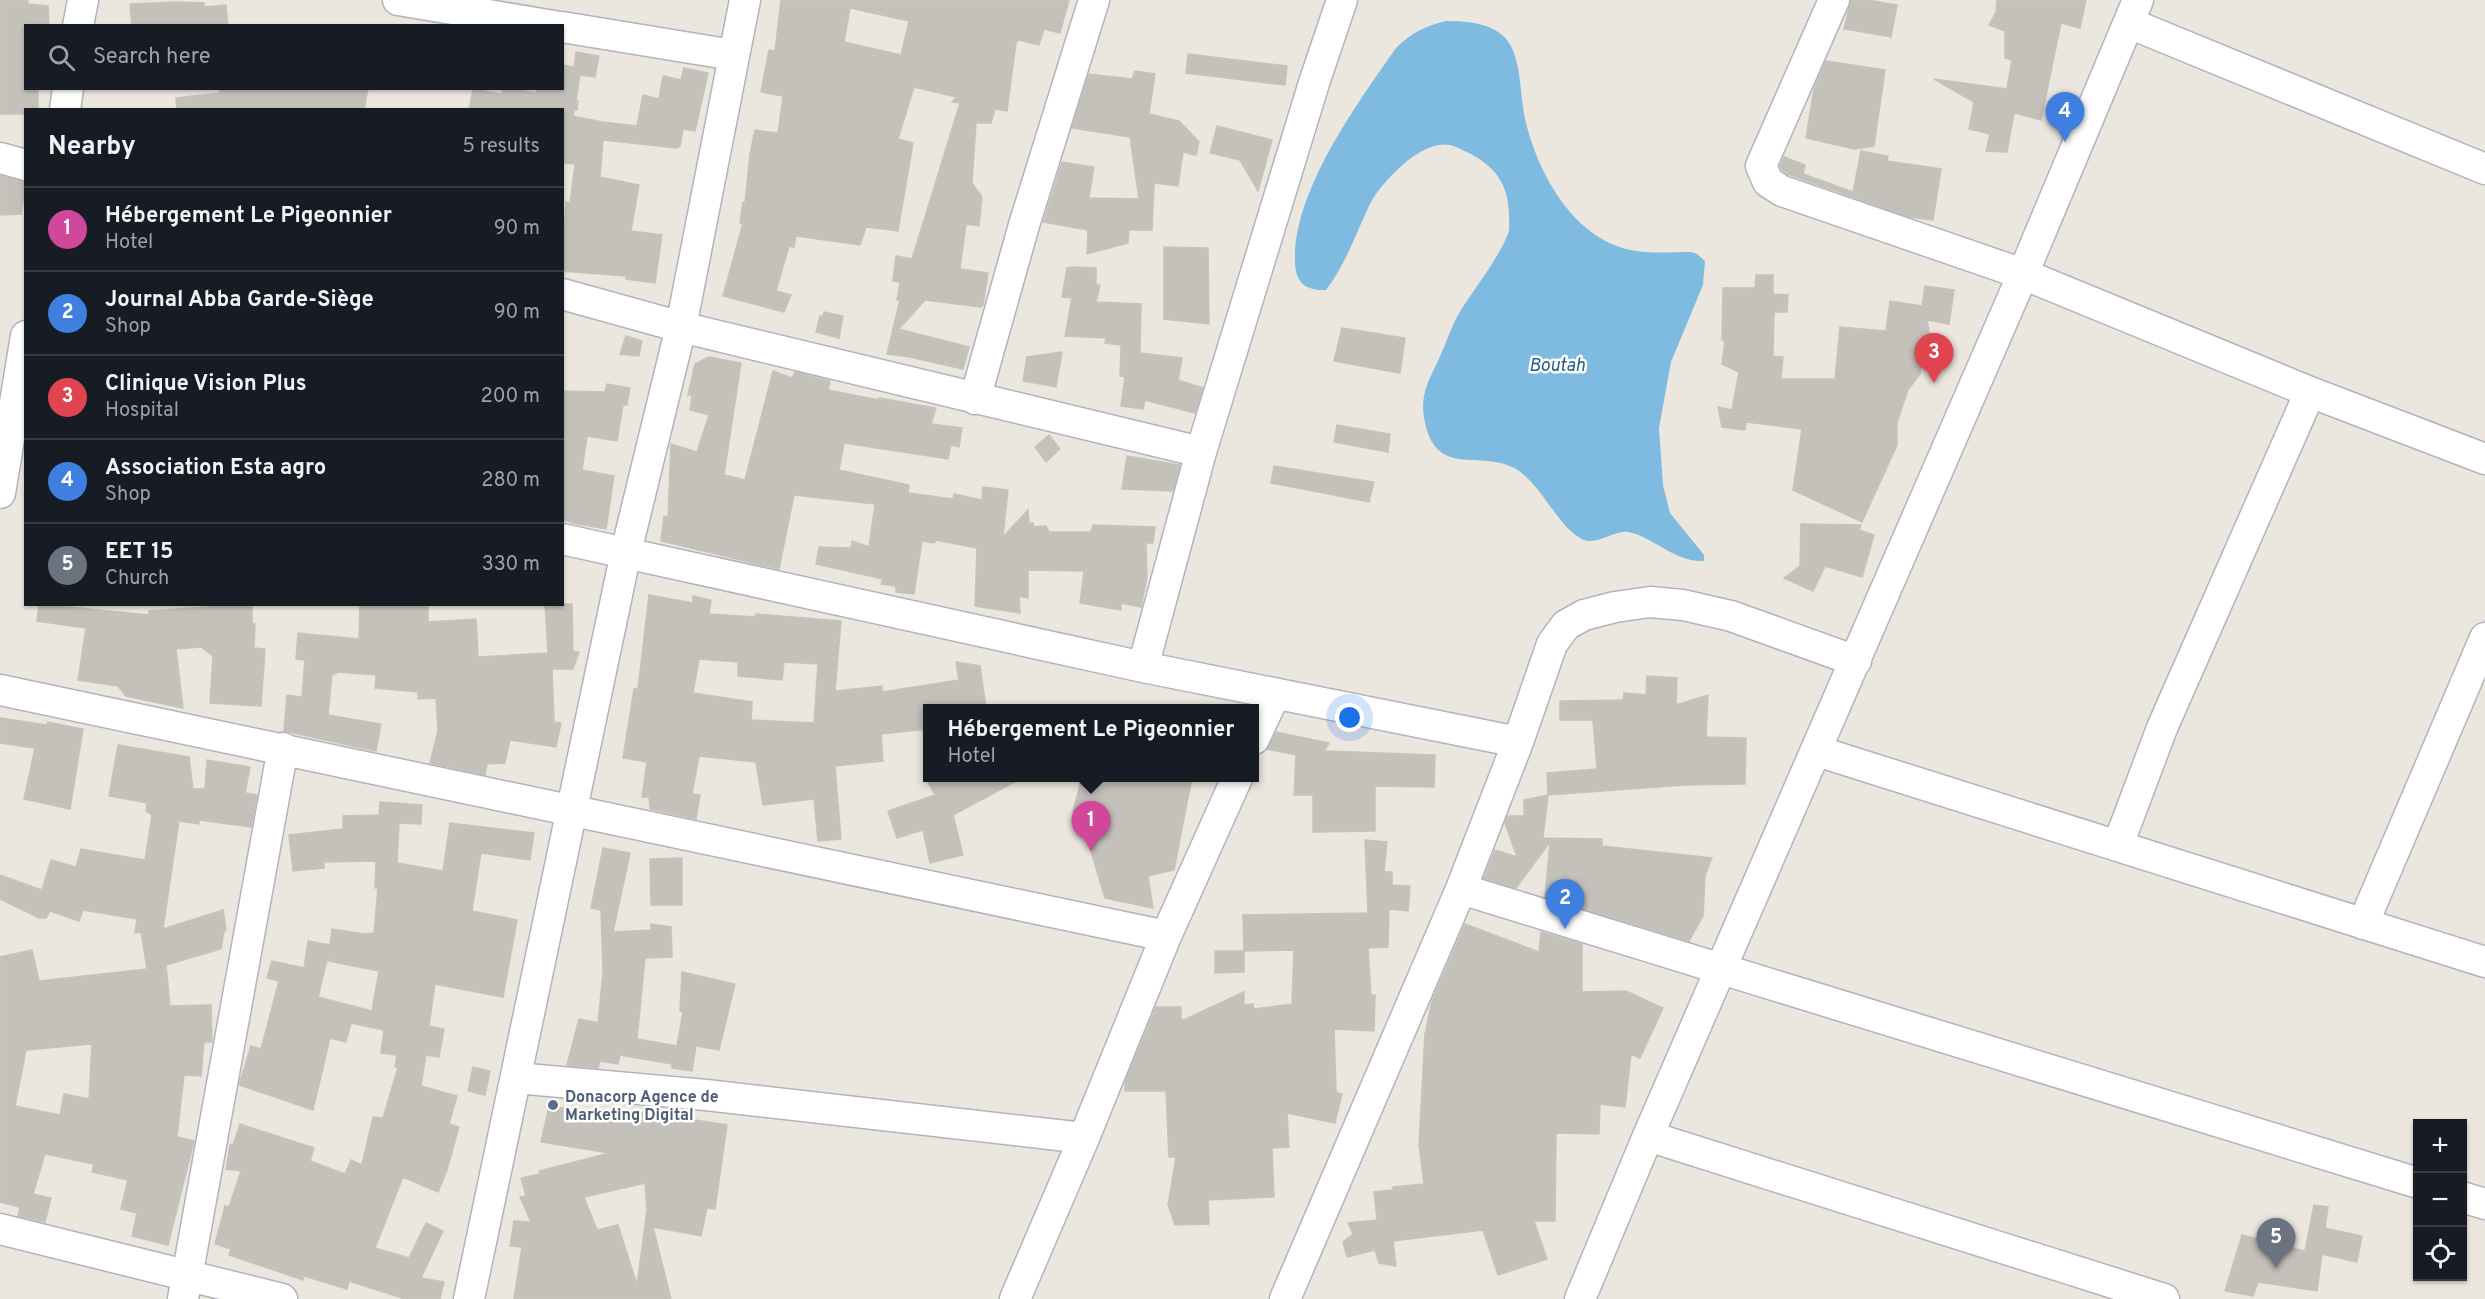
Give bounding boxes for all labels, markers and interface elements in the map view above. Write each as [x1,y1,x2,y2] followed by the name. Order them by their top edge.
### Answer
[24,24,564,90] search box
[45,41,78,74] icon: search
[93,44,211,71] text: Search here
[2046,92,2084,142] pin: 4
[48,131,136,164] text: Nearby
[463,134,540,160] text: 5 results
[105,203,392,230] text: Hébergement Le Pigeonnier
[64,216,72,242] text: 1
[494,216,540,242] text: 90 m
[105,230,153,256] text: Hotel
[105,287,374,314] text: Journal Abba Garde-Siège
[61,300,74,326] text: 2
[494,300,540,326] text: 90 m
[105,314,151,340] text: Shop
[1914,334,1954,383] pin: 3
[1529,355,1585,378] water label: Boutah
[105,371,307,398] text: Clinique Vision Plus
[62,384,74,410] text: 3
[481,384,540,410] text: 200 m
[105,398,179,424] text: Hospital
[105,455,326,482] text: Association Esta agro
[61,468,74,494] text: 4
[481,468,540,494] text: 280 m
[105,482,151,508] text: Shop
[105,539,173,566] text: EET 15
[61,552,74,578] text: 5
[482,552,540,578] text: 330 m
[105,566,169,592] text: Church
[1335,703,1364,732] your location
[923,704,1259,782] popup
[947,717,1235,744] text: Hébergement Le Pigeonnier
[947,744,996,770] text: Hotel
[1072,802,1110,851] pin: 1
[1546,880,1584,929] pin: 2
[565,1088,719,1126] place label: Donacorp Agence de Marketing Digital
[546,1098,560,1112] marker: Donacorp Agence de Marketing Digital
[2413,1119,2467,1281] map controls
[2413,1119,2467,1173] button: +
[2413,1173,2467,1227] button: −
[2256,1218,2296,1268] pin: 5
[2413,1227,2467,1281] button: locate

